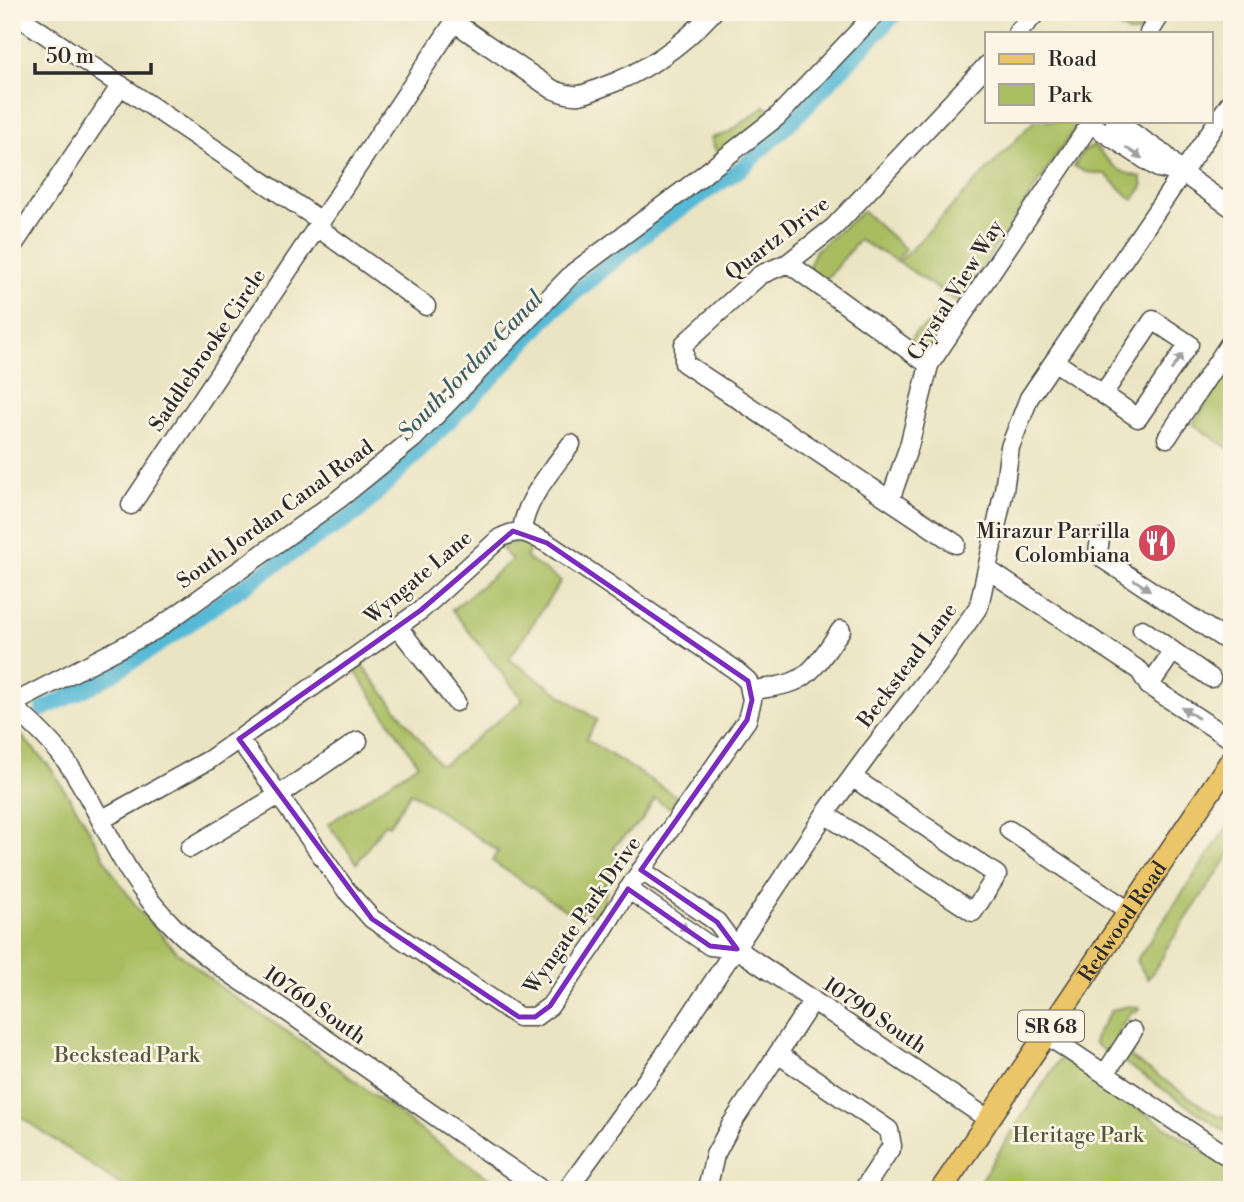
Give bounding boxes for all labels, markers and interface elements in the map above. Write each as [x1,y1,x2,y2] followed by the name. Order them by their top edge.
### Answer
[35,32,150,76] scale bar
[985,32,1212,122] legend
[46,44,94,70] text: 50 m
[1048,47,1097,73] text: Road
[1048,83,1093,109] text: Park
[1125,146,1144,159] one-way arrow
[720,191,835,286] street label: Quartz Drive
[902,215,1010,366] street label: Crystal View Way
[144,264,272,437] street label: Saddlebrooke Circle
[392,284,550,447] water label: South Jordan Canal
[1170,353,1184,371] one-way arrow
[172,435,379,595] street label: South Jordan Canal Road
[977,519,1130,569] place label: Mirazur Parrilla Colombiana
[1136,522,1178,564] restaurant icon: Mirazur Parrilla Colombiana
[359,525,478,631] street label: Wyngate Lane
[1133,578,1151,592] one-way arrow
[852,598,963,734] street label: Beckstead Lane
[1181,707,1200,720] one-way arrow
[518,832,647,1000] street label: Wyngate Park Drive
[1073,857,1173,987] street label: Redwood Road
[671,918,689,932] one-way arrow
[258,961,371,1051] street label: 10760 South
[818,972,932,1060] street label: 10790 South
[1018,1010,1084,1042] road number: SR 68
[53,1043,201,1069] park label: Beckstead Park
[1012,1123,1145,1149] park label: Heritage Park

